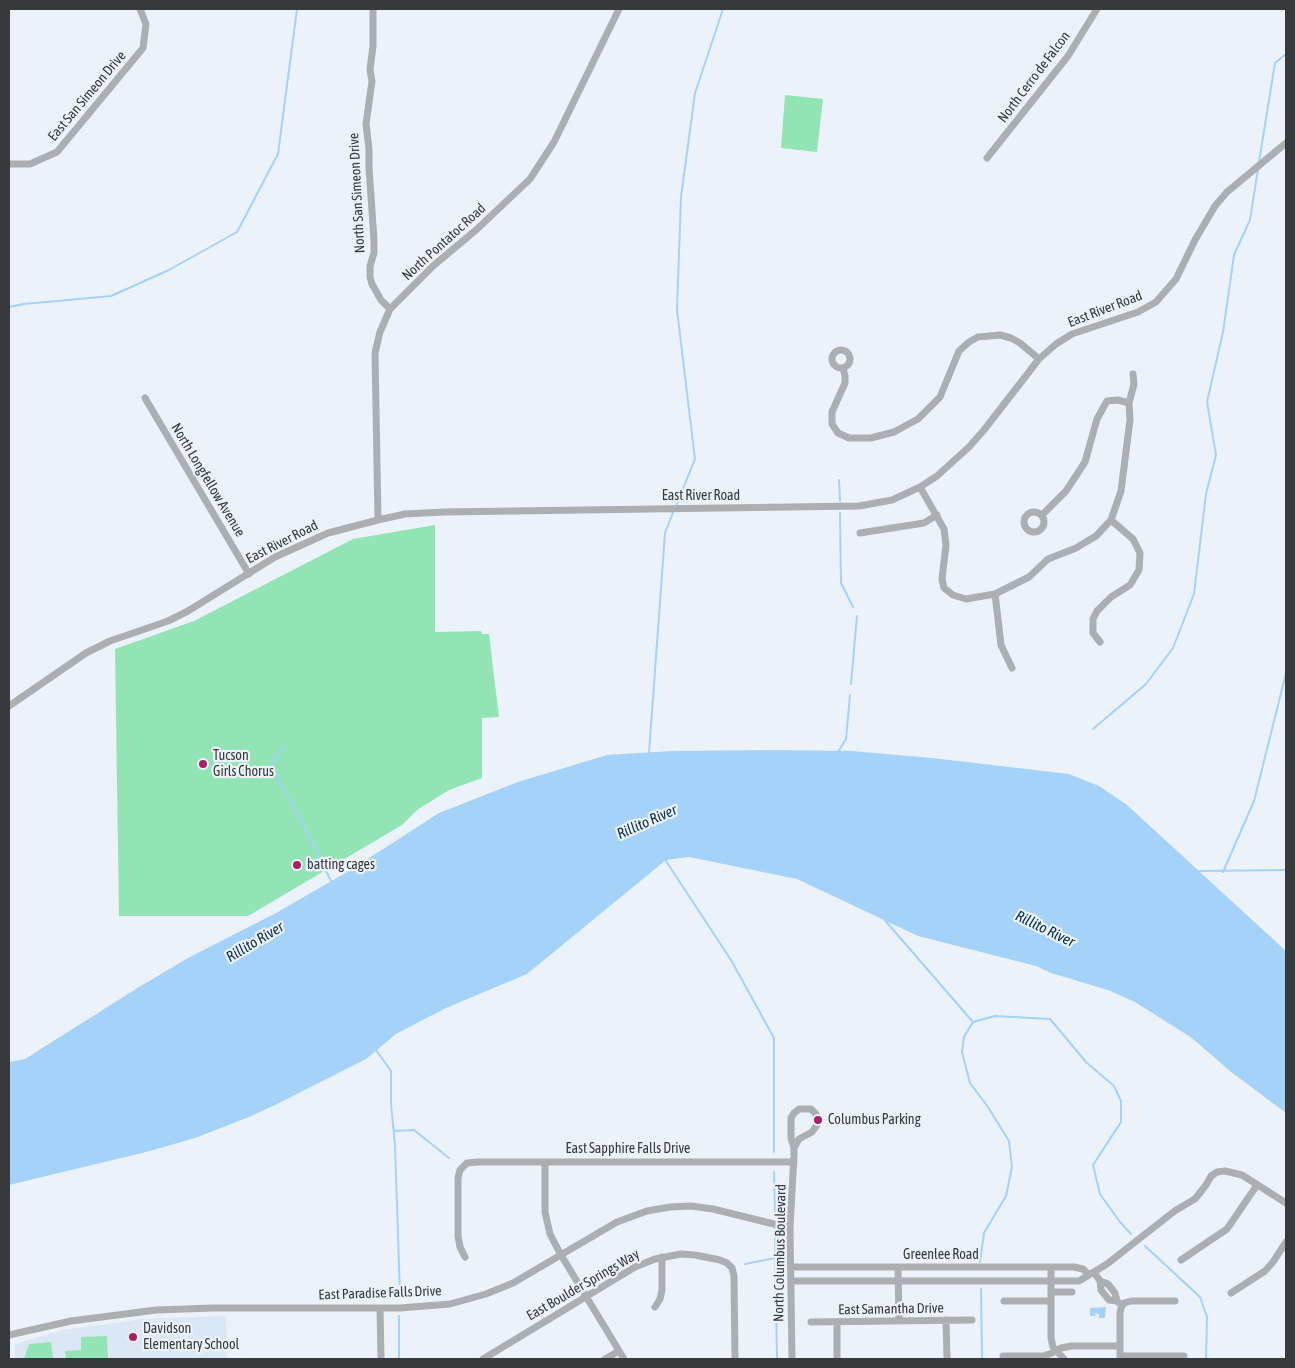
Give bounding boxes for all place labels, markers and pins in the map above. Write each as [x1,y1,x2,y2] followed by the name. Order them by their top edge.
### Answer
[213,748,274,780] place label: Tucson Girls Chorus
[197,758,209,770] marker: Tucson Girls Chorus
[307,857,375,873] place label: batting cages
[291,859,303,871] marker: batting cages
[828,1112,921,1128] place label: Columbus Parking
[812,1114,824,1126] marker: Columbus Parking
[143,1321,239,1354] place label: Davidson Elementary School
[127,1331,139,1343] marker: Davidson Elementary School

